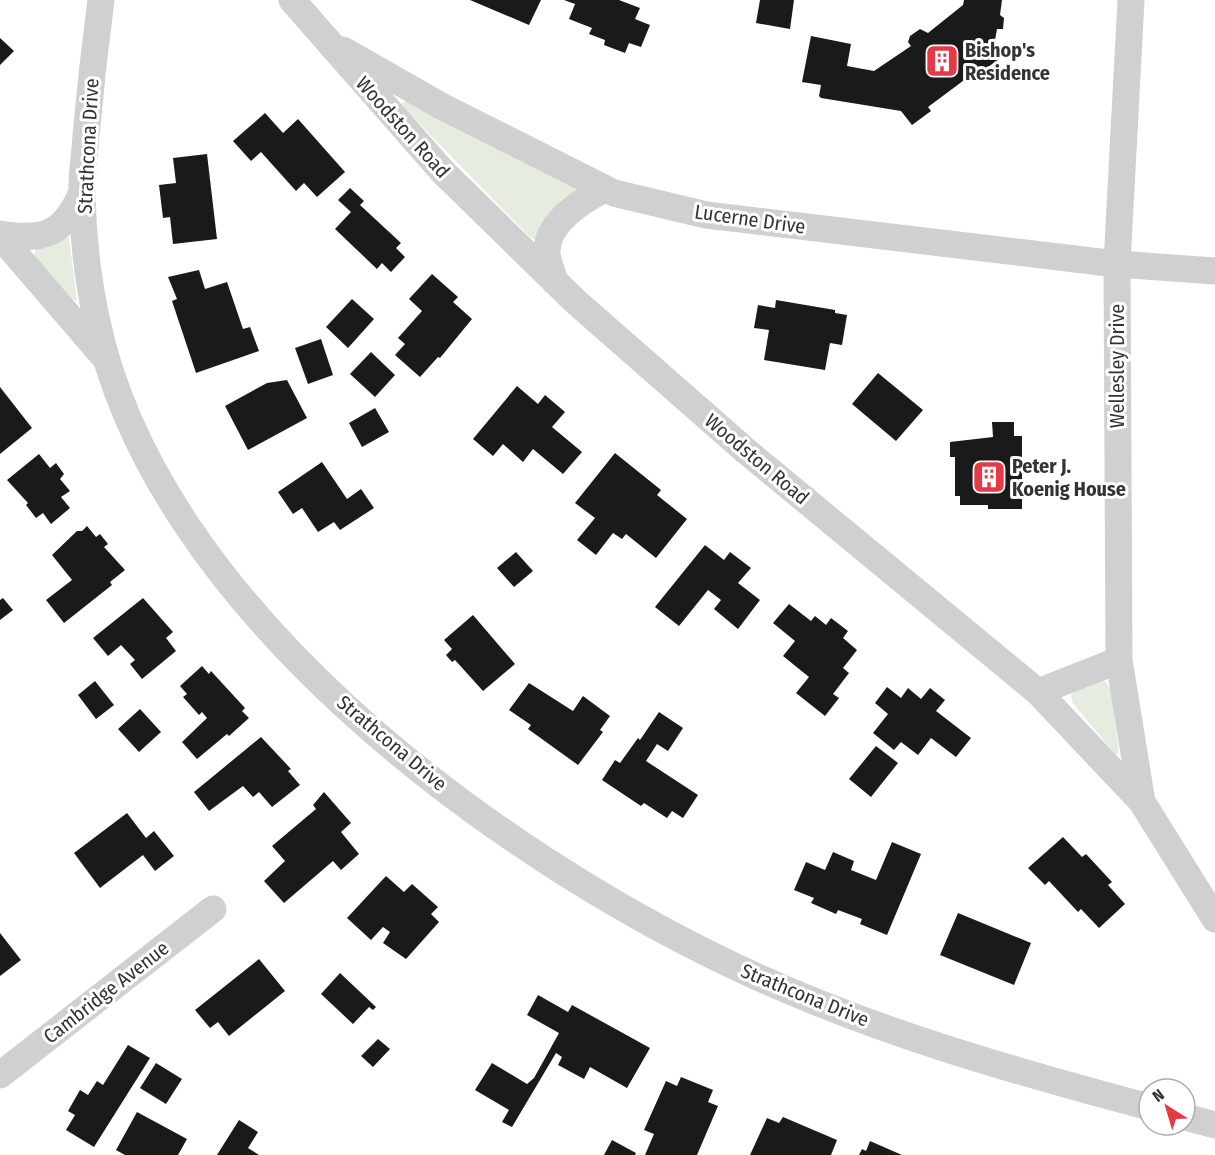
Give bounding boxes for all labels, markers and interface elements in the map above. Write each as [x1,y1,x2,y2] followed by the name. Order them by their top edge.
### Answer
[965,38,1050,85] place label: Bishop's Residence
[924,43,960,79] building icon: Bishop's Residence
[351,71,455,183] street label: Woodston Road
[72,78,104,214] street label: Strathcona Drive
[693,199,807,239] street label: Lucerne Drive
[1105,304,1129,428] street label: Wellesley Drive
[700,408,814,510] street label: Woodston Road
[1012,454,1126,501] place label: Peter J. Koenig House
[971,459,1007,495] building icon: Peter J. Koenig House
[332,690,452,796] street label: Strathcona Drive
[39,936,173,1048] street label: Cambridge Avenue
[738,958,872,1032] street label: Strathcona Drive
[1137,1077,1197,1137] north arrow
[1149,1085,1168,1106] text: N

